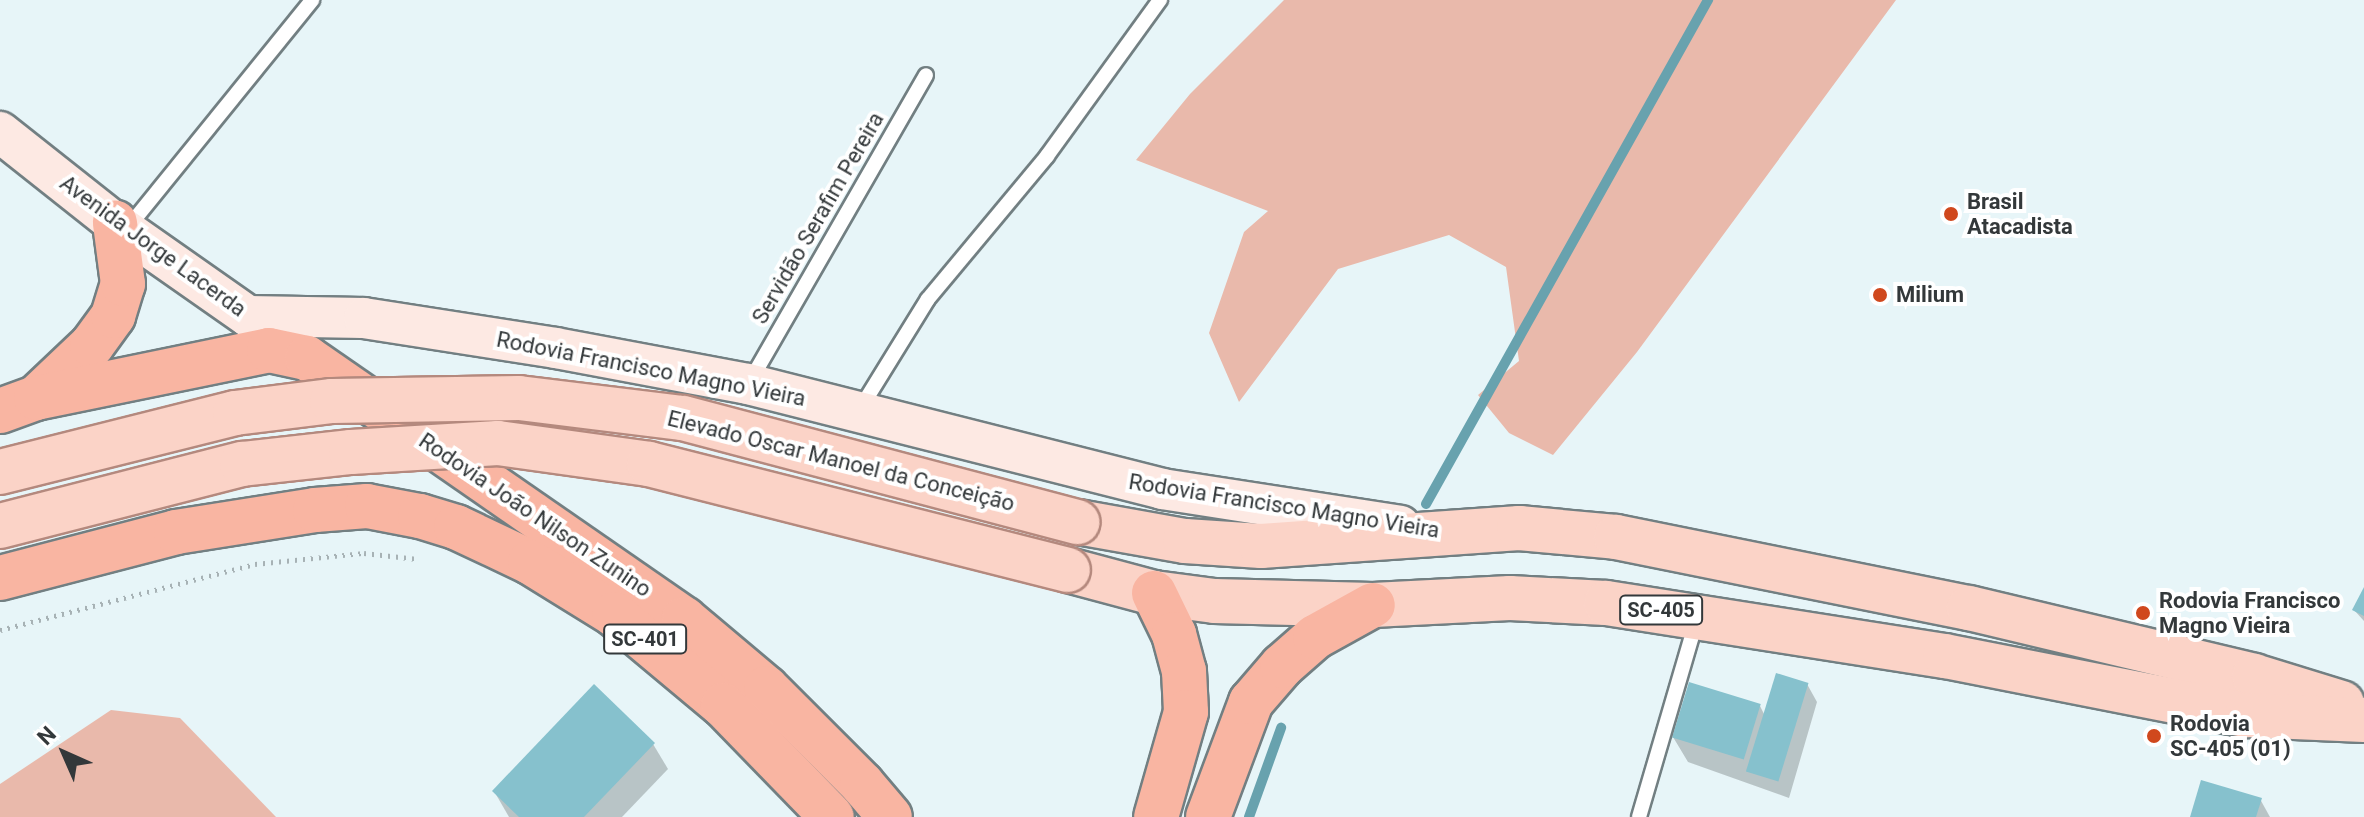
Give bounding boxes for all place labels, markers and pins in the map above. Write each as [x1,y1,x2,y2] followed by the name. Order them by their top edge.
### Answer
[1967,188,2073,240] place label: Brasil Atacadista
[1942,205,1960,223] marker: Brasil Atacadista
[1896,282,1964,308] place label: Milium
[1871,286,1889,304] marker: Milium
[2159,587,2340,638] place label: Rodovia Francisco Magno Vieira
[2134,604,2152,622] marker: Rodovia Francisco Magno Vieira
[2170,710,2291,762] place label: Rodovia SC-405 (01)
[2145,727,2163,745] marker: Rodovia SC-405 (01)

